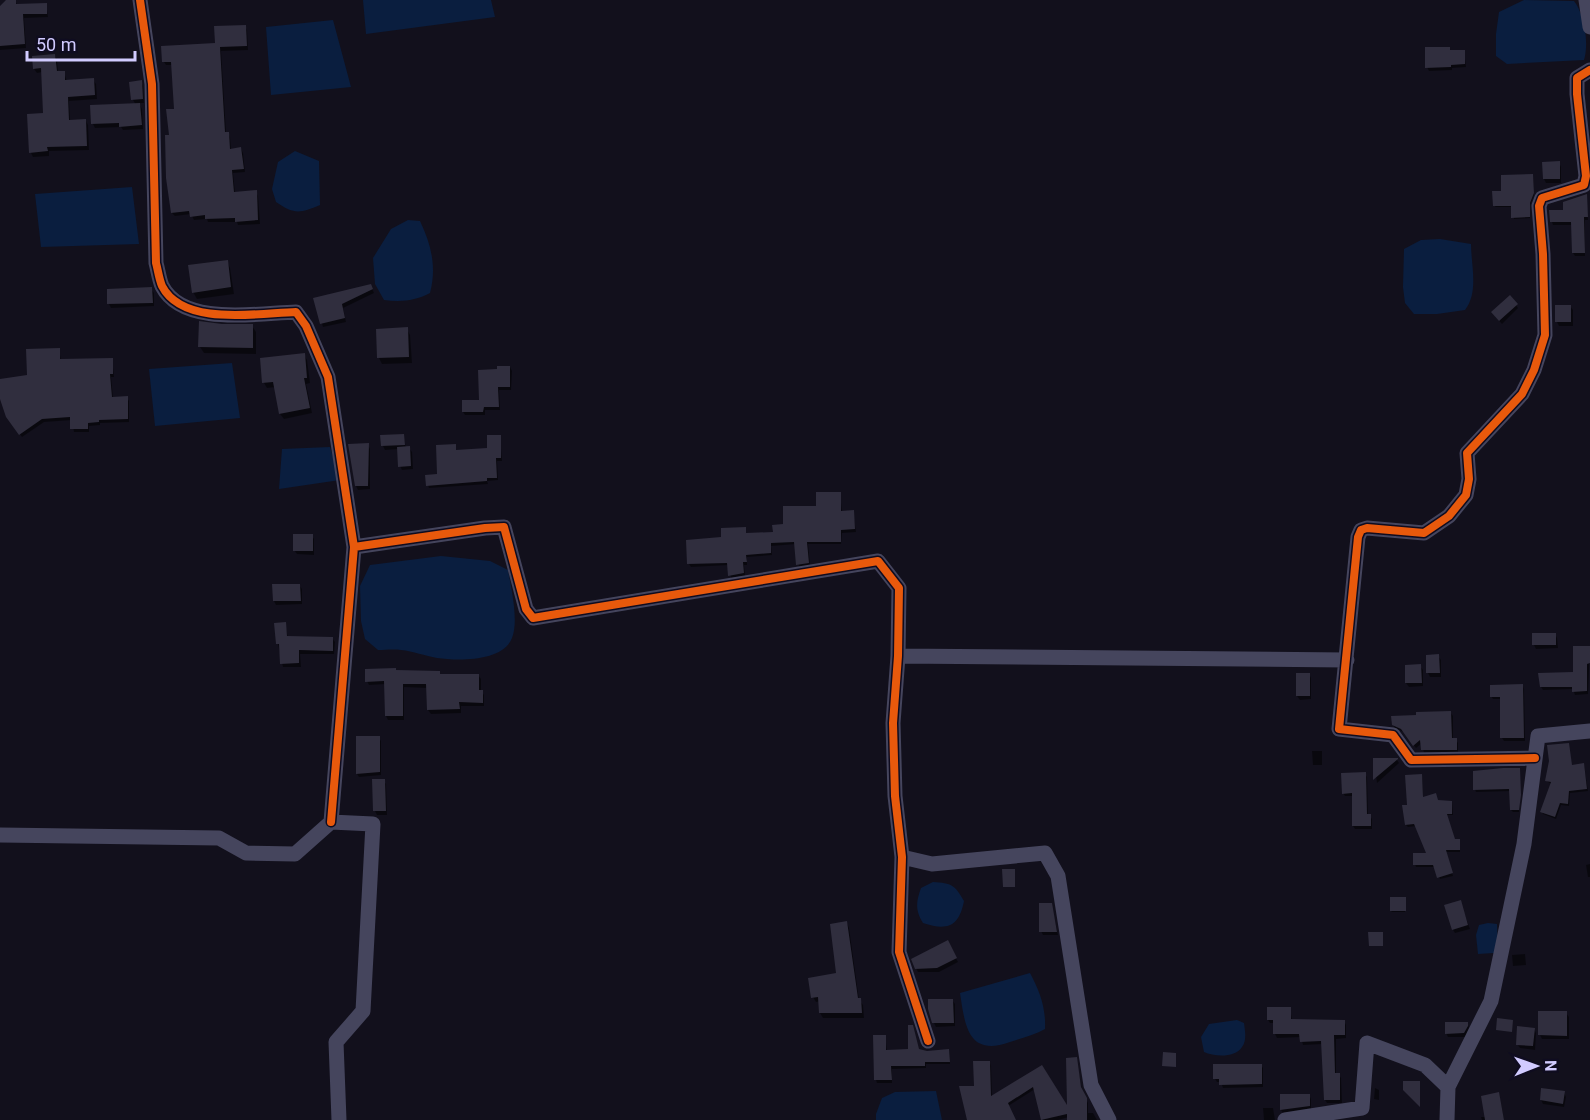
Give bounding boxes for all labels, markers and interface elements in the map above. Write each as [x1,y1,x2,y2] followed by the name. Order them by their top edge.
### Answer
[27,24,135,62] scale bar
[36,34,76,55] text: 50 m
[1506,1036,1566,1096] north arrow
[1541,1060,1560,1072] text: N

